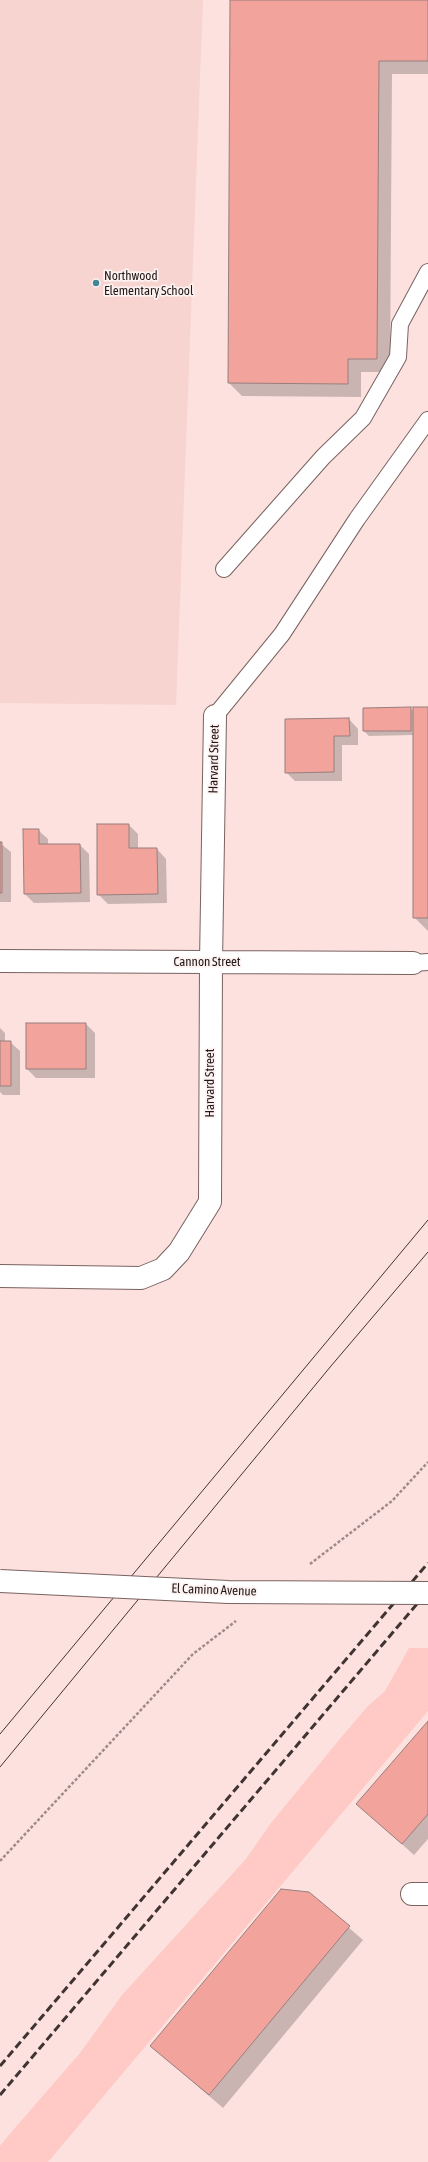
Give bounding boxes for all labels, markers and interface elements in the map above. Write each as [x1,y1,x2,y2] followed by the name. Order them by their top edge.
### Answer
[104,268,193,299] place label: Northwood Elementary School
[91,278,101,288] marker: Northwood Elementary School
[206,724,222,794] street label: Harvard Street
[173,954,241,970] street label: Cannon Street
[202,1048,218,1118] street label: Harvard Street
[171,1581,257,1599] street label: El Camino Avenue

